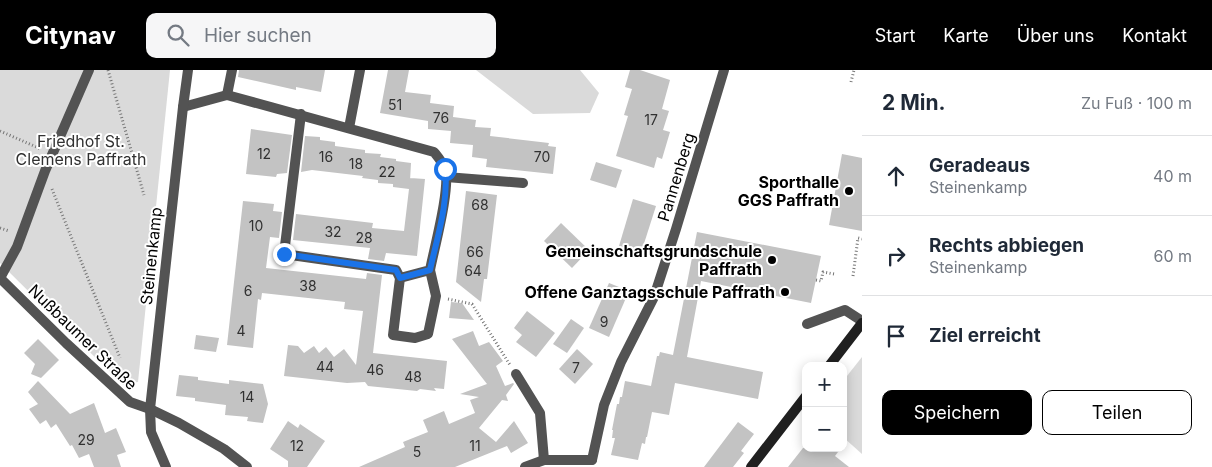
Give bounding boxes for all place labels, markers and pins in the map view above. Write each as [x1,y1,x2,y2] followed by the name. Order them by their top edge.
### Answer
[738,172,839,210] place label: Sporthalle GGS Paffrath
[843,185,855,197] marker: Sporthalle GGS Paffrath
[545,241,762,279] place label: Gemeinschaftsgrundschule Paffrath
[766,254,778,266] marker: Gemeinschaftsgrundschule Paffrath
[524,282,775,302] place label: Offene Ganztagsschule Paffrath
[779,286,791,298] marker: Offene Ganztagsschule Paffrath

